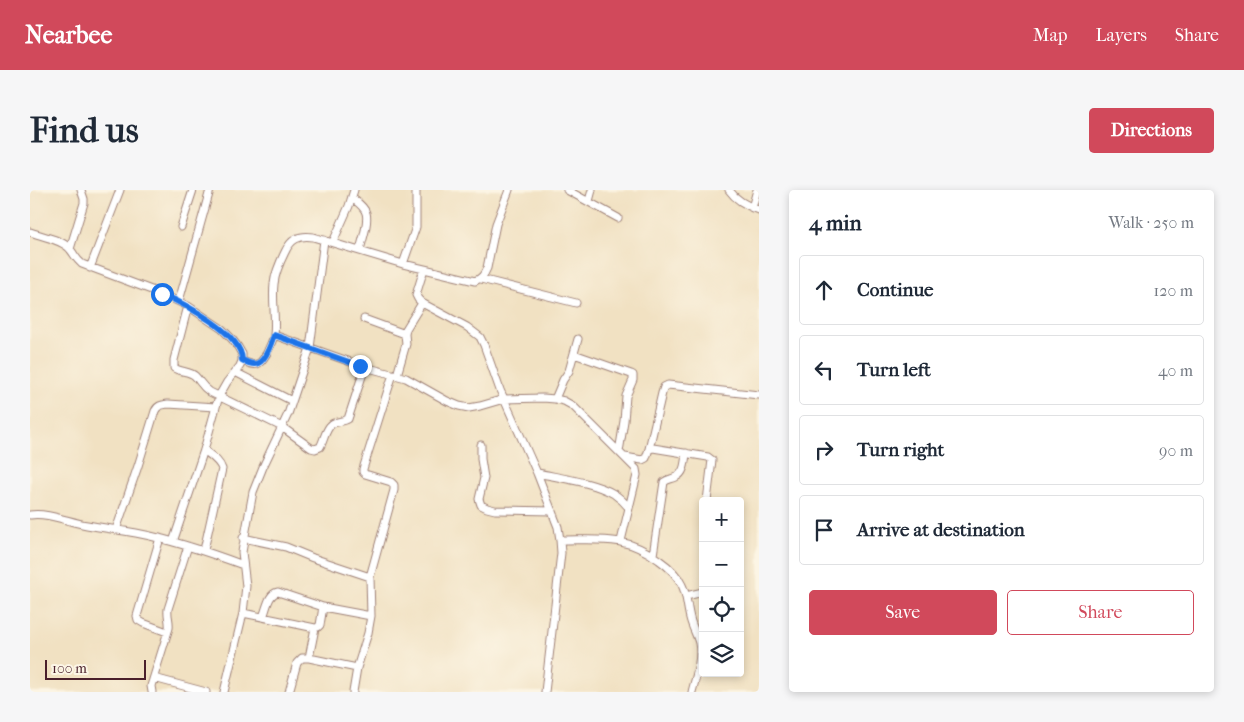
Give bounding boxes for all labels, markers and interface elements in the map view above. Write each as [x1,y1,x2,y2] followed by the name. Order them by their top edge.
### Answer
[25,21,112,49] text: Nearbee
[1033,25,1067,46] text: Map
[1095,25,1147,46] text: Layers
[1175,25,1219,46] text: Share
[1089,108,1214,153] button: Directions
[30,110,139,151] text: Find us
[809,211,862,235] text: 4 min
[1109,213,1194,232] text: Walk · 250 m
[810,276,838,304] icon: ahead
[857,279,933,301] text: Continue
[1154,281,1193,300] text: 120 m
[151,283,174,306] route start
[349,355,372,378] route end
[810,356,838,384] icon: left
[857,359,931,381] text: Turn left
[1158,361,1193,380] text: 40 m
[810,436,838,464] icon: right
[857,439,944,461] text: Turn right
[1159,441,1193,460] text: 90 m
[699,497,744,677] map controls
[699,497,744,542] button: +
[810,516,838,544] icon: arrive
[857,519,1025,541] text: Arrive at destination
[699,542,744,587] button: −
[699,587,744,632] button: locate
[809,590,997,635] button: Save
[1007,590,1194,635] button: Share
[699,632,744,677] button: layers
[45,657,146,680] scale bar
[52,660,87,677] text: 100 m

